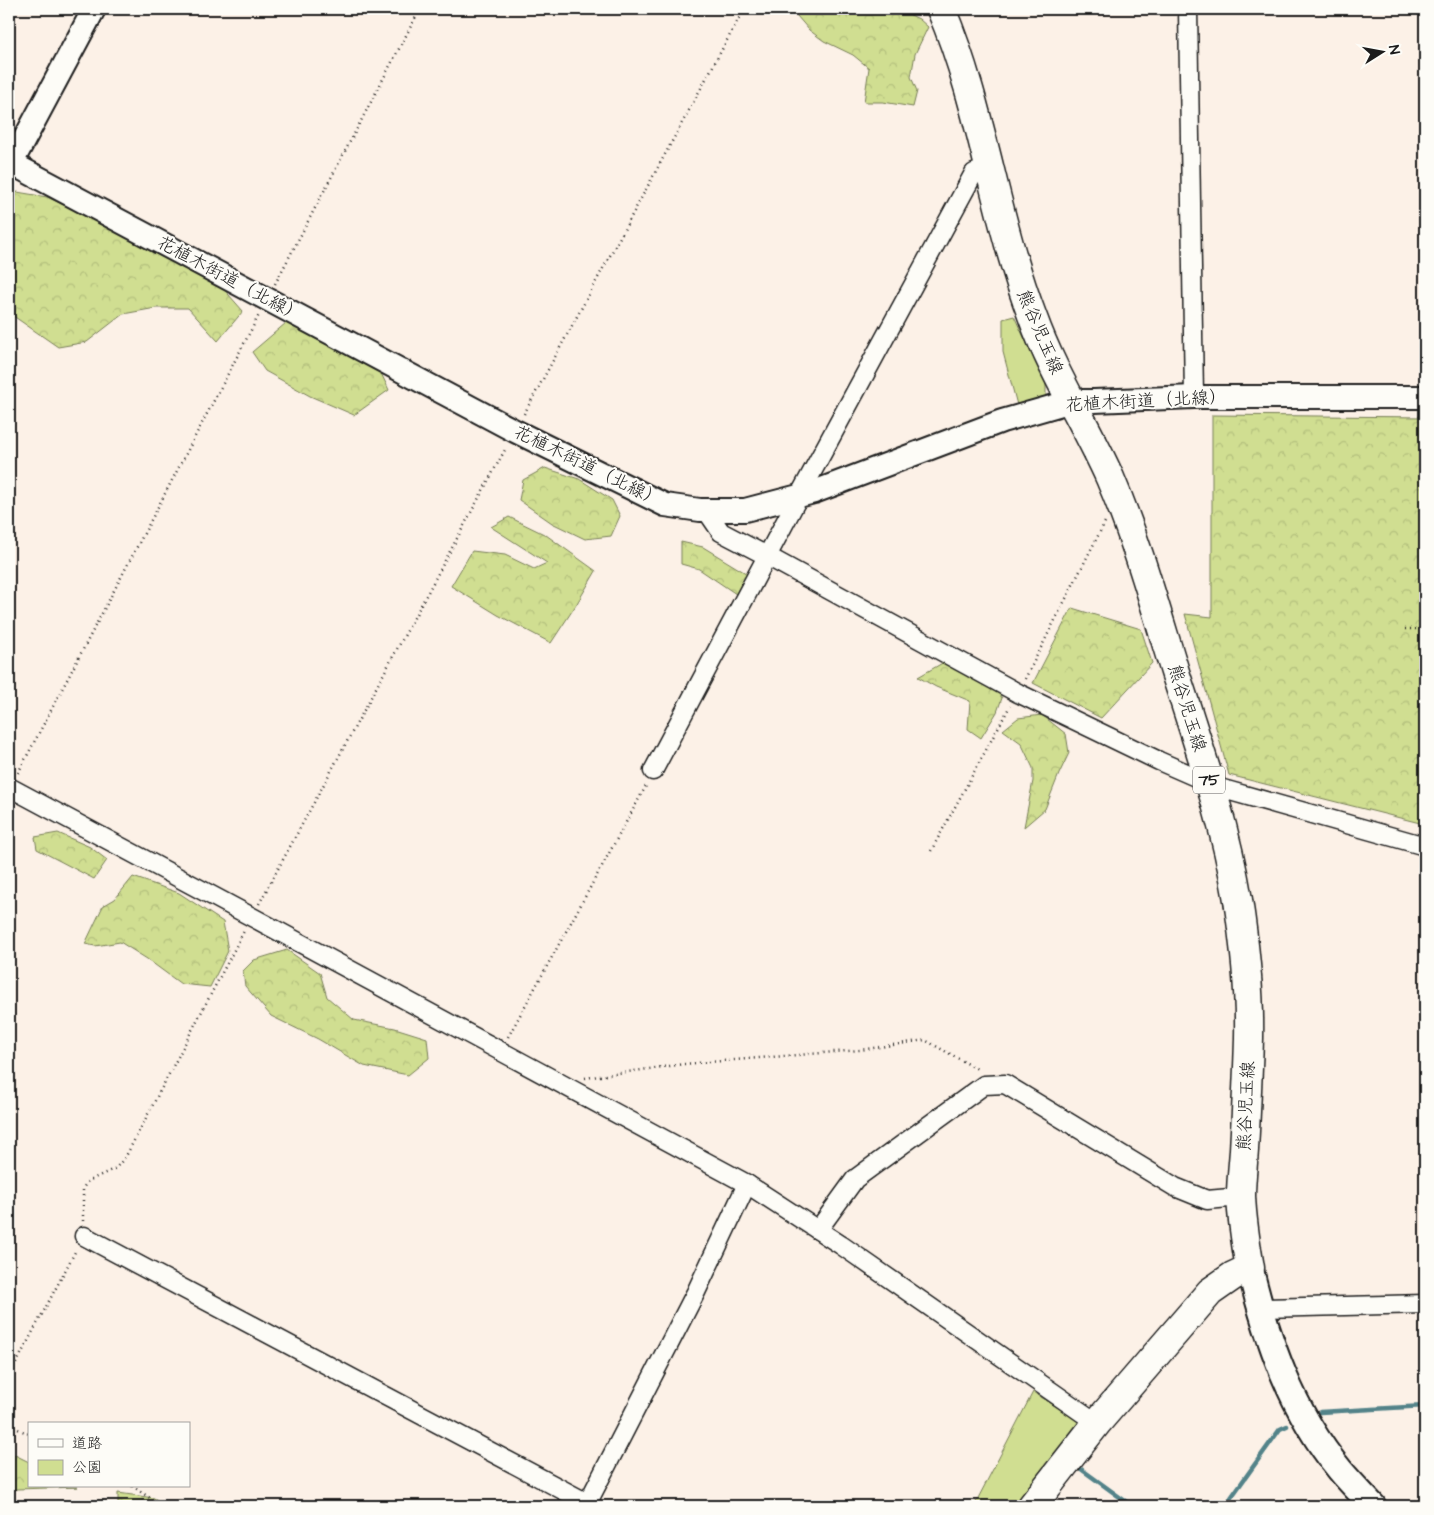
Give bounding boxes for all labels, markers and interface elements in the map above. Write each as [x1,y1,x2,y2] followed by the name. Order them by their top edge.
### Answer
[1356,28,1406,78] north arrow
[1383,43,1404,56] text: N
[153,230,307,328] street label: 花植木街道（北線）
[1011,286,1069,378] street label: 熊谷児玉線
[1064,384,1228,418] street label: 花植木街道（北線）
[510,419,666,513] street label: 花植木街道（北線）
[1162,661,1212,755] street label: 熊谷児玉線
[1193,766,1225,794] road number: 75
[1231,1060,1261,1152] street label: 熊谷児玉線
[28,1422,190,1488] legend
[72,1433,102,1454] text: 道路
[72,1457,102,1478] text: 公園

